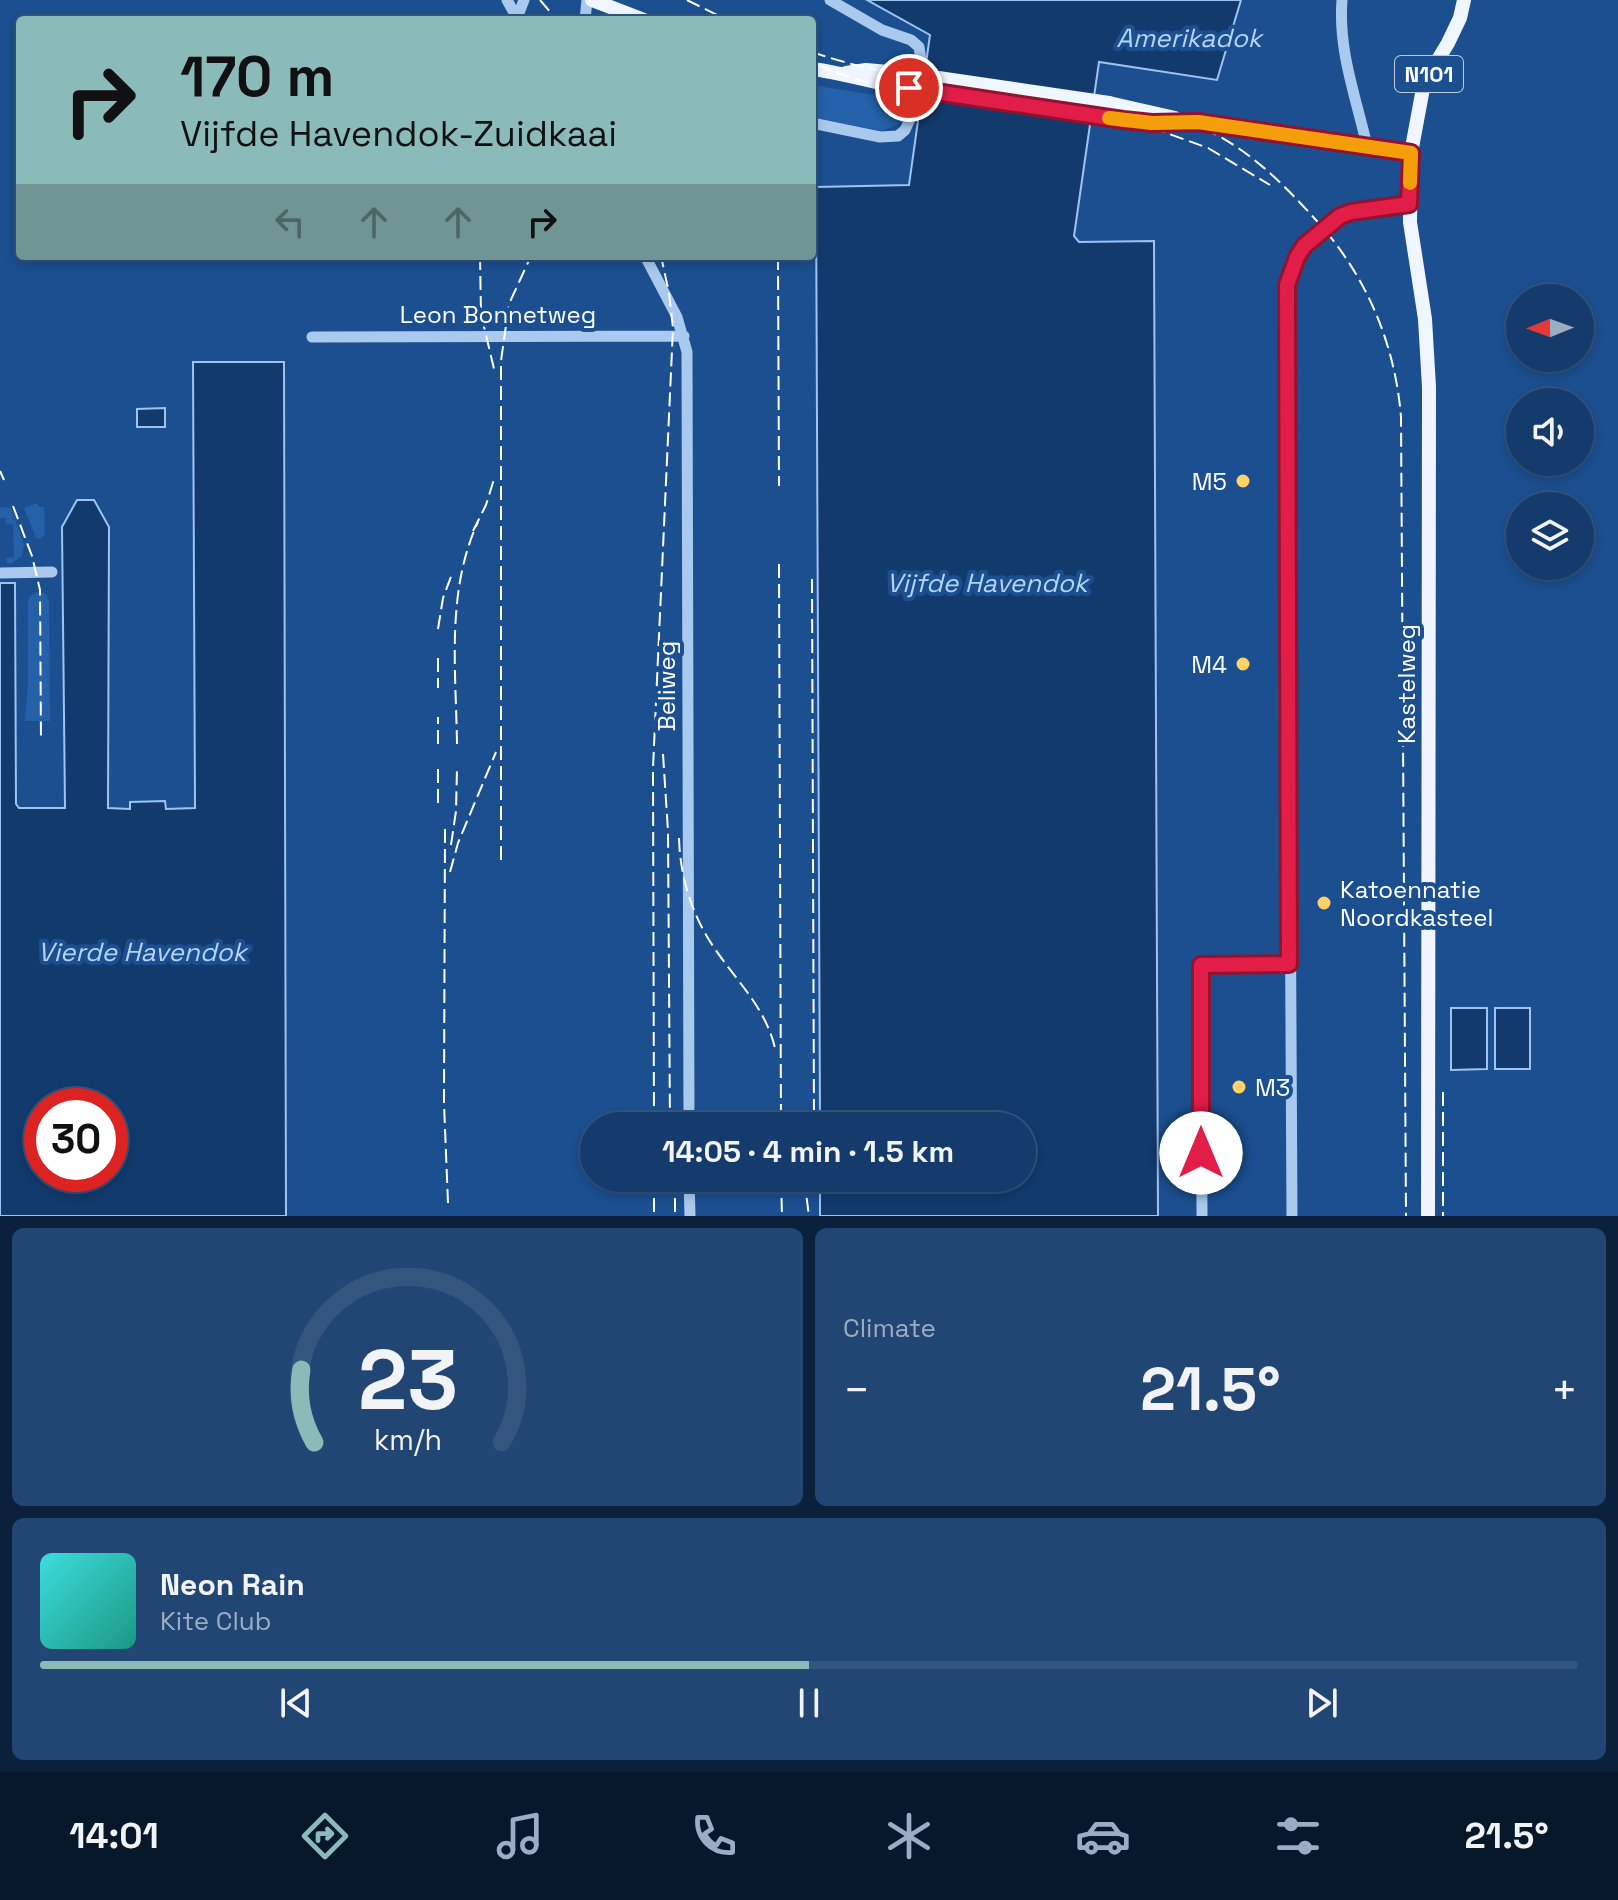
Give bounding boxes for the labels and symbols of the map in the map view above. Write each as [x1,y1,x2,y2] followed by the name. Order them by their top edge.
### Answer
[1116,21,1265,55] water label: Amerikadok
[875,54,943,122] pin
[1395,56,1463,92] road number: N101
[1506,284,1594,372] north arrow
[400,299,596,330] street label: Leon Bonnetweg
[1192,466,1227,497] place label: M5
[1234,472,1252,490] marker: M5
[886,566,1091,600] water label: Vijfde Havendok
[1391,624,1422,744] street label: Kastelweg
[651,641,682,731] street label: Beliweg
[1191,649,1227,680] place label: M4
[1234,655,1252,673] marker: M4
[1340,874,1493,933] place label: Katoennatie Noordkasteel
[1315,894,1333,912] marker: Katoennatie Noordkasteel
[38,935,249,969] water label: Vierde Havendok
[1255,1072,1290,1103] place label: M3
[1230,1078,1248,1096] marker: M3
[24,1088,128,1192] speed limit sign: 30
[1159,1111,1243,1195] position arrow

